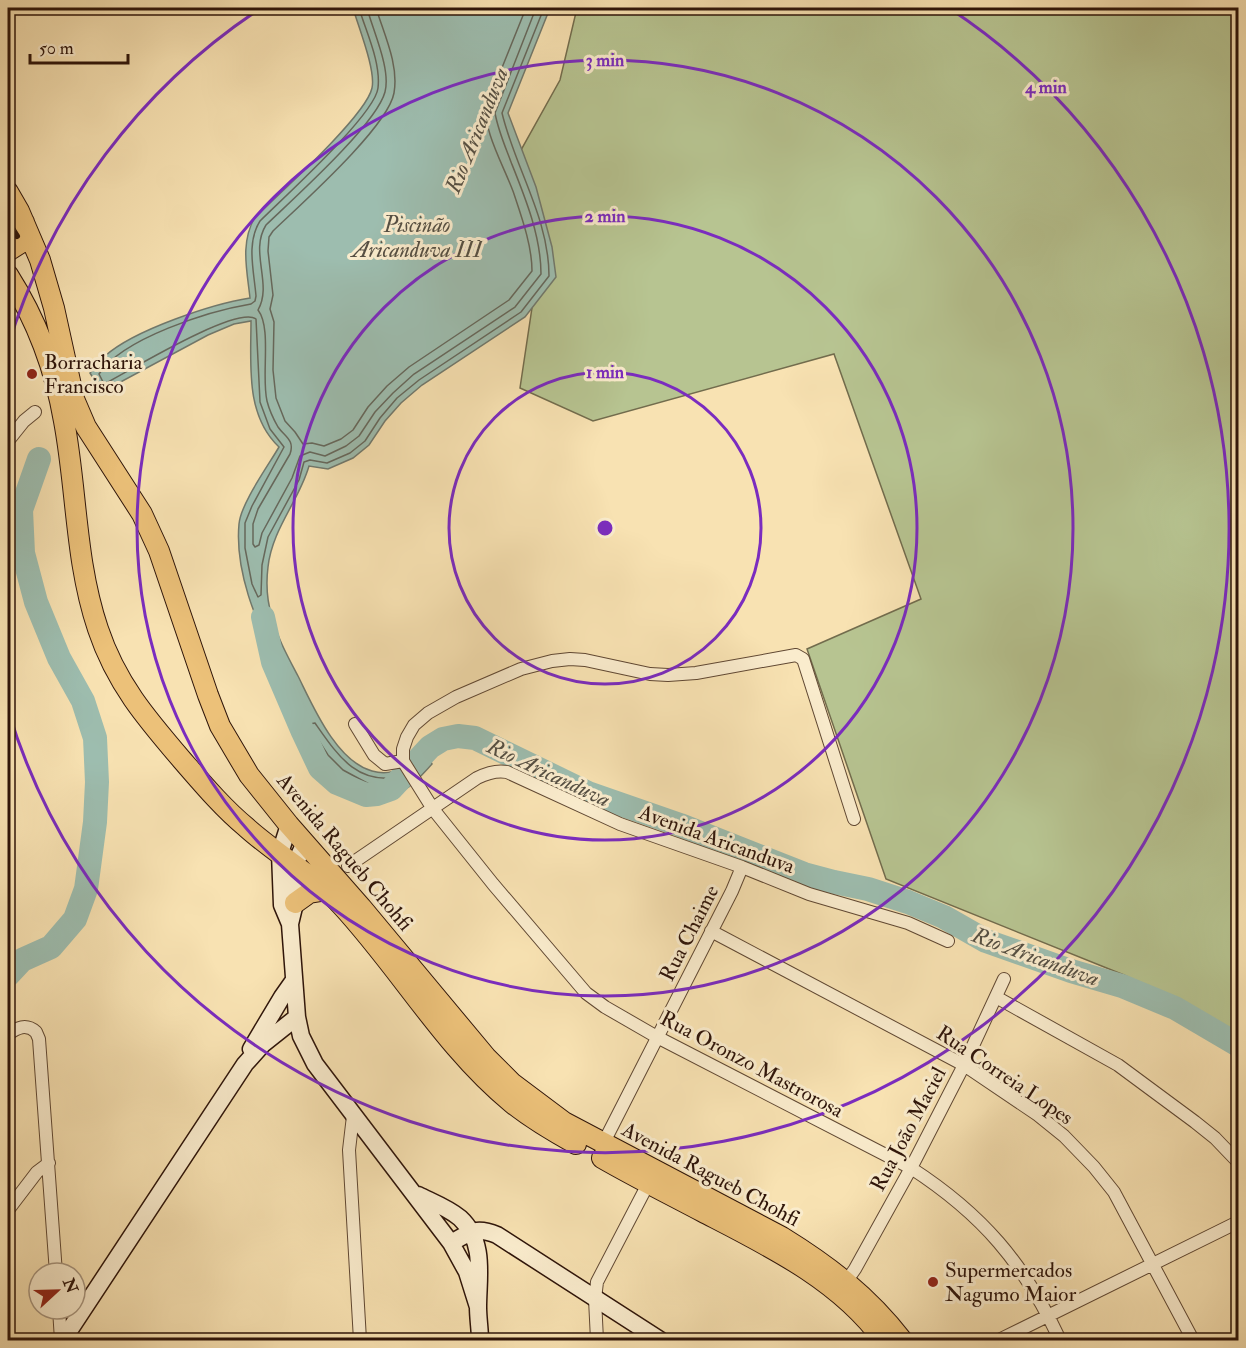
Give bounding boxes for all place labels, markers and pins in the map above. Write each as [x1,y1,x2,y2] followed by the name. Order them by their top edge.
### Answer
[44,349,143,400] place label: Borracharia Francisco
[25,367,39,381] marker: Borracharia Francisco
[595,518,615,538] centre of rings
[945,1257,1076,1308] place label: Supermercados Nagumo Maior
[926,1275,940,1289] marker: Supermercados Nagumo Maior

